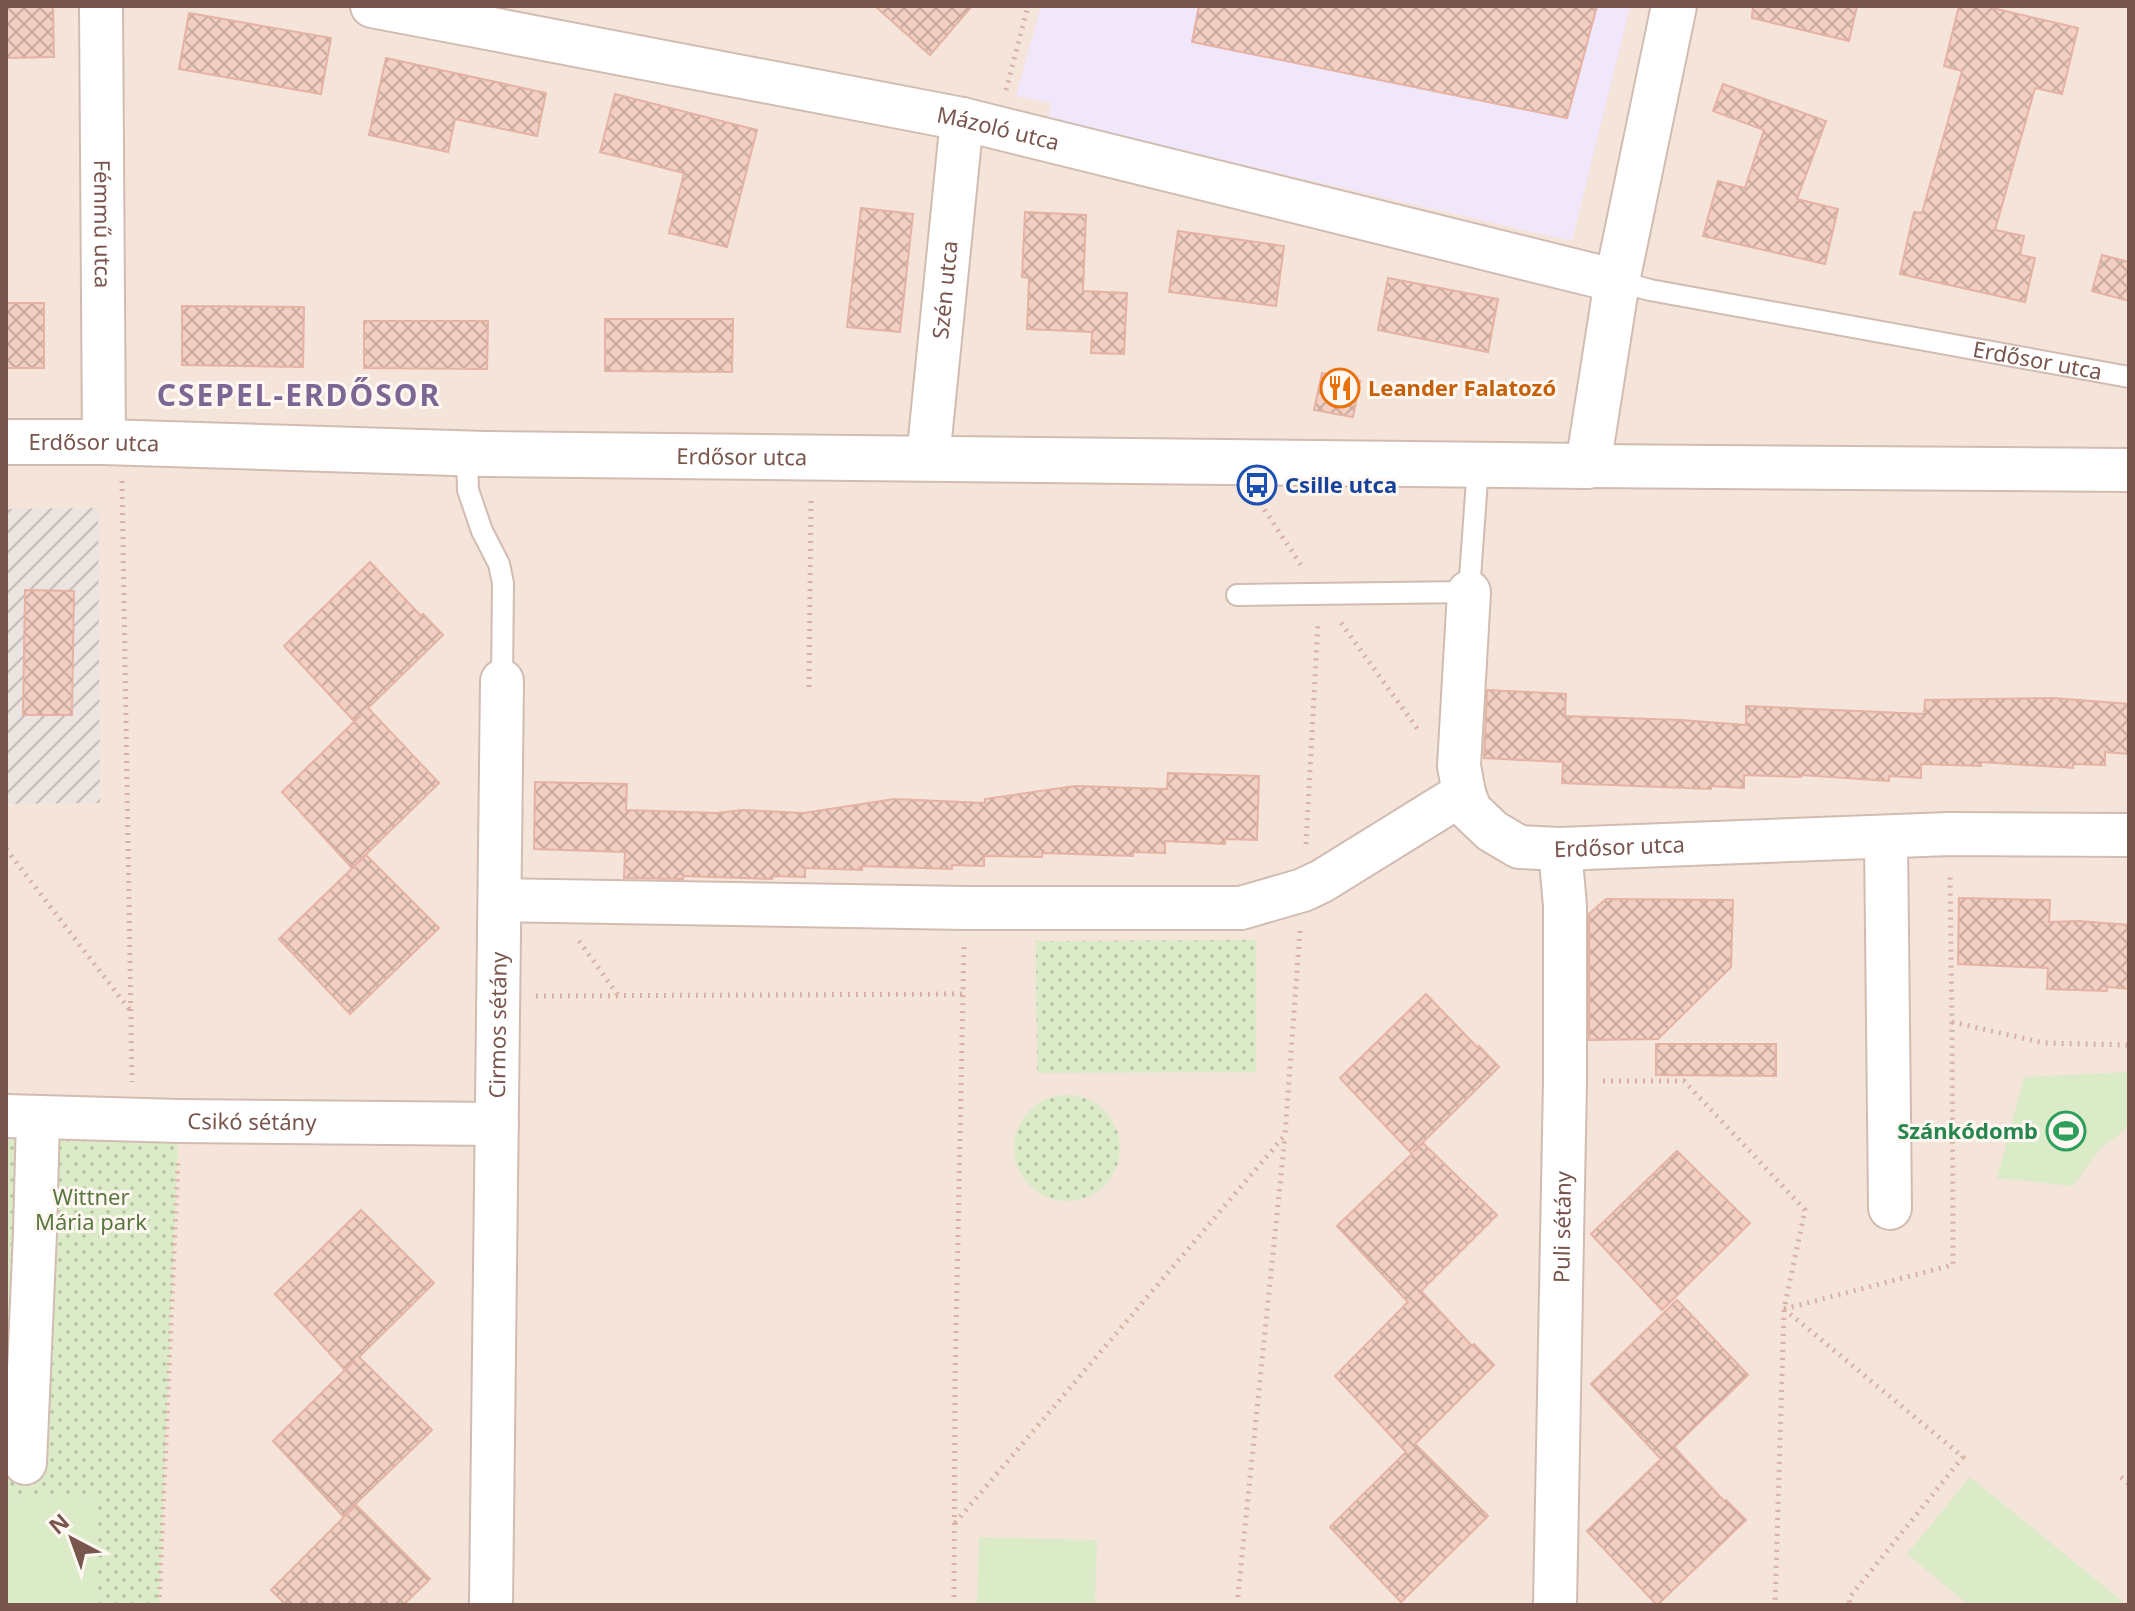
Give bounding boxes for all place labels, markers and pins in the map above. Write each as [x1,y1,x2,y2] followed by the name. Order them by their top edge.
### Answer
[1319,367,1361,409] restaurant icon: Leander Falatozó
[1368,372,1556,402] place label: Leander Falatozó
[1236,464,1278,506] bus stop icon: Csille utca
[1285,469,1397,499] place label: Csille utca
[2045,1110,2087,1152] sports icon: Szánkódomb
[1897,1115,2038,1145] place label: Szánkódomb

